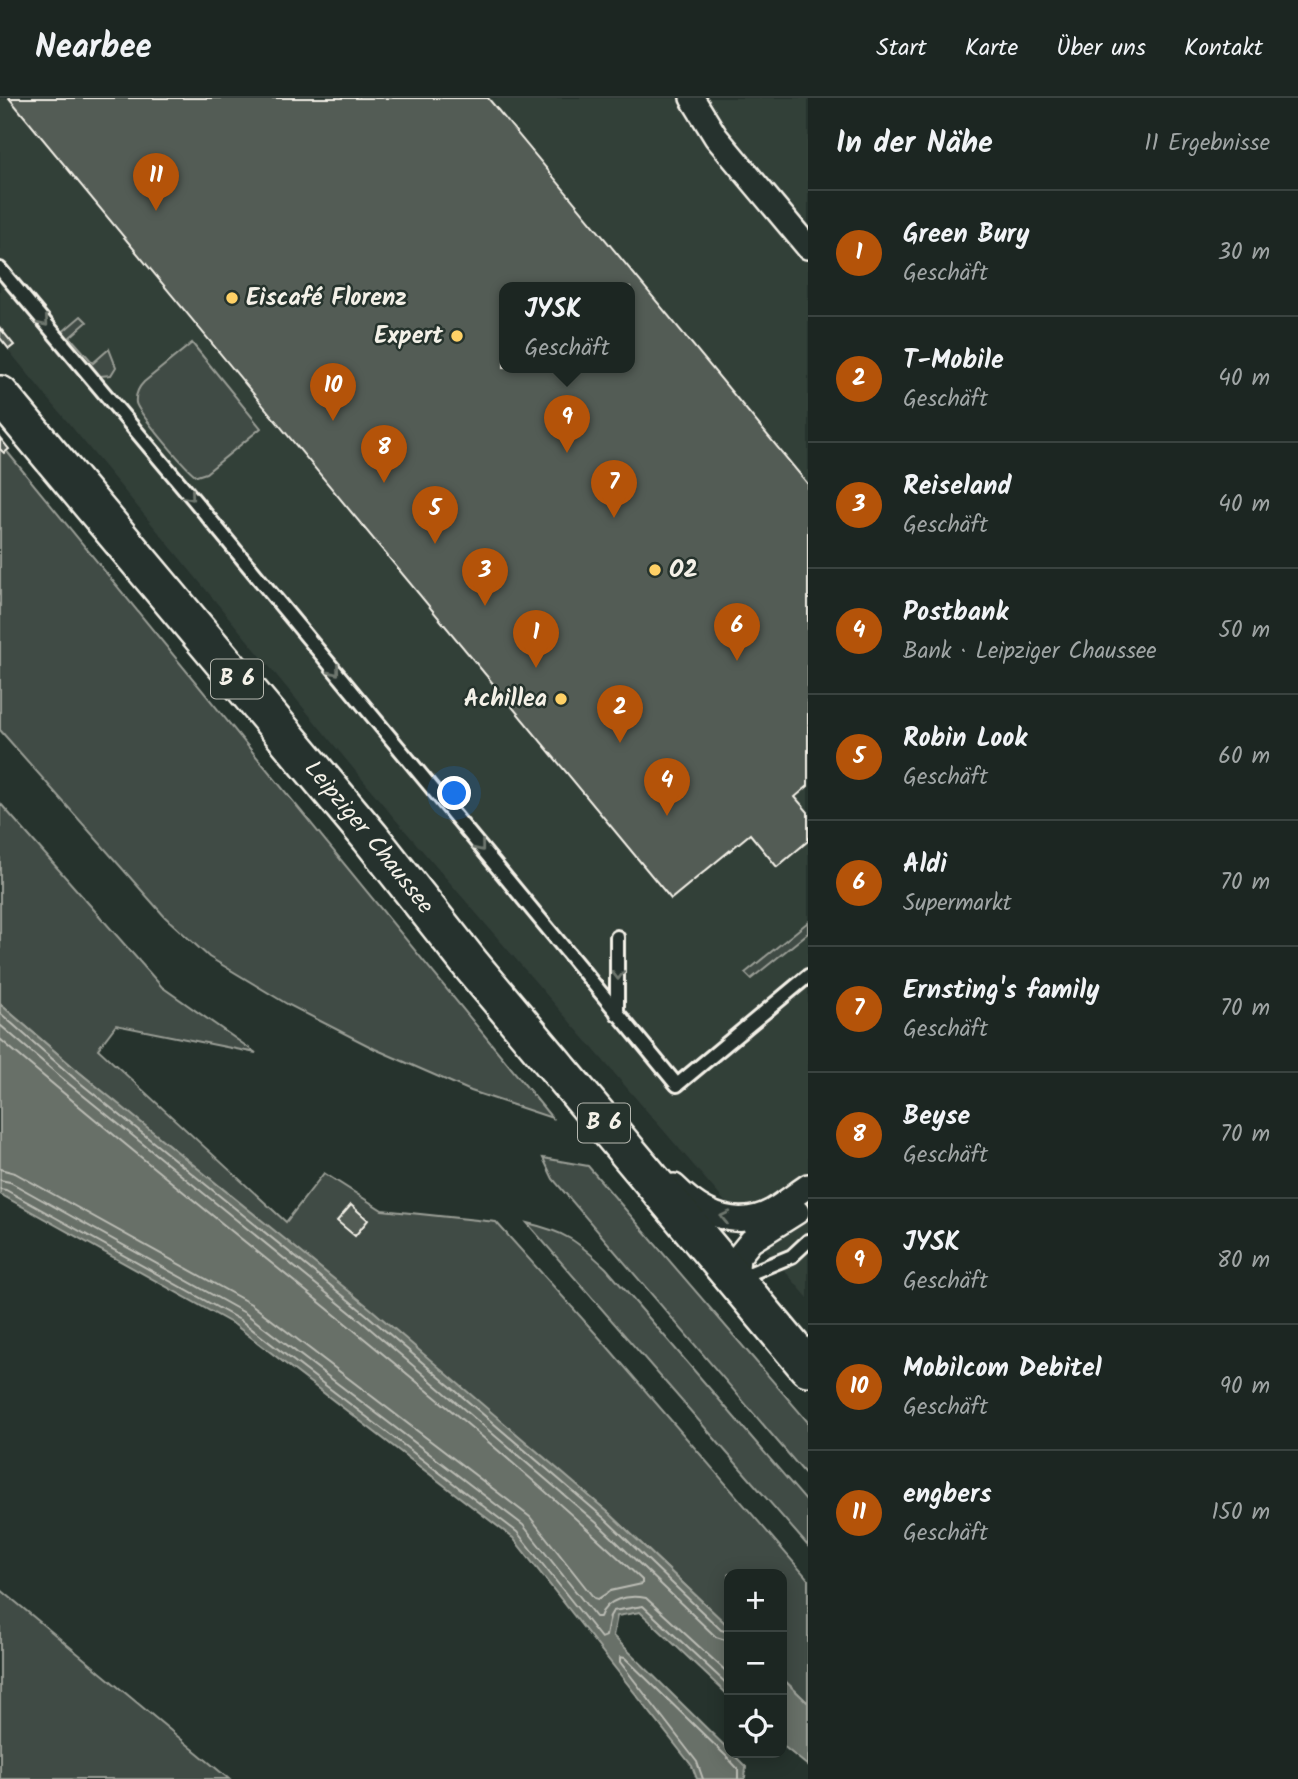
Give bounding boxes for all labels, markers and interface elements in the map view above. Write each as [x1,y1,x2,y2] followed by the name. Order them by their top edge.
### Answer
[35,22,152,75] text: Nearbee
[876,29,927,68] text: Start
[965,29,1018,68] text: Karte
[1056,29,1146,68] text: Über uns
[1184,29,1263,68] text: Kontakt
[836,120,993,168] text: In der Nähe
[1144,126,1270,162] text: 11 Ergebnisse
[133,153,179,211] pin: 11
[903,214,1030,256] text: Green Bury
[856,235,862,271] text: 1
[1218,235,1270,271] text: 30 m
[903,256,988,292] text: Geschäft
[246,279,407,318] place label: Eiscafé Florenz
[499,282,635,373] popup
[524,289,582,331] text: JYSK
[224,290,240,306] marker: Eiscafé Florenz
[35,314,48,327] one-way arrow
[374,317,444,356] place label: Expert
[449,328,465,344] marker: Expert
[524,331,610,367] text: Geschäft
[903,340,1004,382] text: T-Mobile
[852,361,866,397] text: 2
[1218,361,1270,397] text: 40 m
[310,363,356,421] pin: 10
[903,382,988,418] text: Geschäft
[544,395,590,453] pin: 9
[361,425,407,483] pin: 8
[591,460,637,518] pin: 7
[903,466,1012,508] text: Reiseland
[412,486,458,544] pin: 5
[853,487,865,523] text: 3
[1218,487,1270,523] text: 40 m
[182,488,195,500] one-way arrow
[903,508,988,544] text: Geschäft
[462,548,508,606] pin: 3
[669,551,698,590] place label: O2
[647,562,663,578] marker: O2
[903,592,1008,634] text: Postbank
[714,603,760,661] pin: 6
[513,610,559,668] pin: 1
[853,613,865,649] text: 4
[1219,613,1270,649] text: 50 m
[903,634,1157,670] text: Bank · Leipziger Chaussee
[211,660,263,698] road number: B 6
[327,663,339,676] one-way arrow
[464,680,547,719] place label: Achillea
[597,685,643,743] pin: 2
[553,691,569,707] marker: Achillea
[903,718,1027,760] text: Robin Look
[853,739,865,775] text: 5
[1218,739,1270,775] text: 60 m
[294,752,444,923] street label: Leipziger Chaussee
[644,758,690,816] pin: 4
[903,760,988,796] text: Geschäft
[437,776,471,810] your location
[472,838,484,851] one-way arrow
[903,844,947,886] text: Aldi
[853,865,865,901] text: 6
[1220,865,1270,901] text: 70 m
[903,886,1012,922] text: Supermarkt
[903,970,1100,1012] text: Ernsting's family
[610,971,626,981] one-way arrow
[854,991,864,1027] text: 7
[1220,991,1270,1027] text: 70 m
[903,1012,988,1048] text: Geschäft
[903,1096,970,1138] text: Beyse
[578,1104,630,1142] road number: B 6
[852,1117,866,1153] text: 8
[1220,1117,1270,1153] text: 70 m
[903,1138,988,1174] text: Geschäft
[719,1211,731,1225] one-way arrow
[903,1222,960,1264] text: JYSK
[853,1243,865,1279] text: 9
[1217,1243,1270,1279] text: 80 m
[903,1264,988,1300] text: Geschäft
[903,1348,1102,1390] text: Mobilcom Debitel
[850,1369,868,1405] text: 10
[1220,1369,1270,1405] text: 90 m
[903,1390,988,1426] text: Geschäft
[903,1474,992,1516] text: engbers
[852,1495,866,1531] text: 11
[1211,1495,1270,1531] text: 150 m
[903,1516,988,1552] text: Geschäft
[724,1569,787,1758] map controls
[724,1569,787,1632] button: +
[724,1632,787,1695] button: −
[724,1695,787,1758] button: locate

